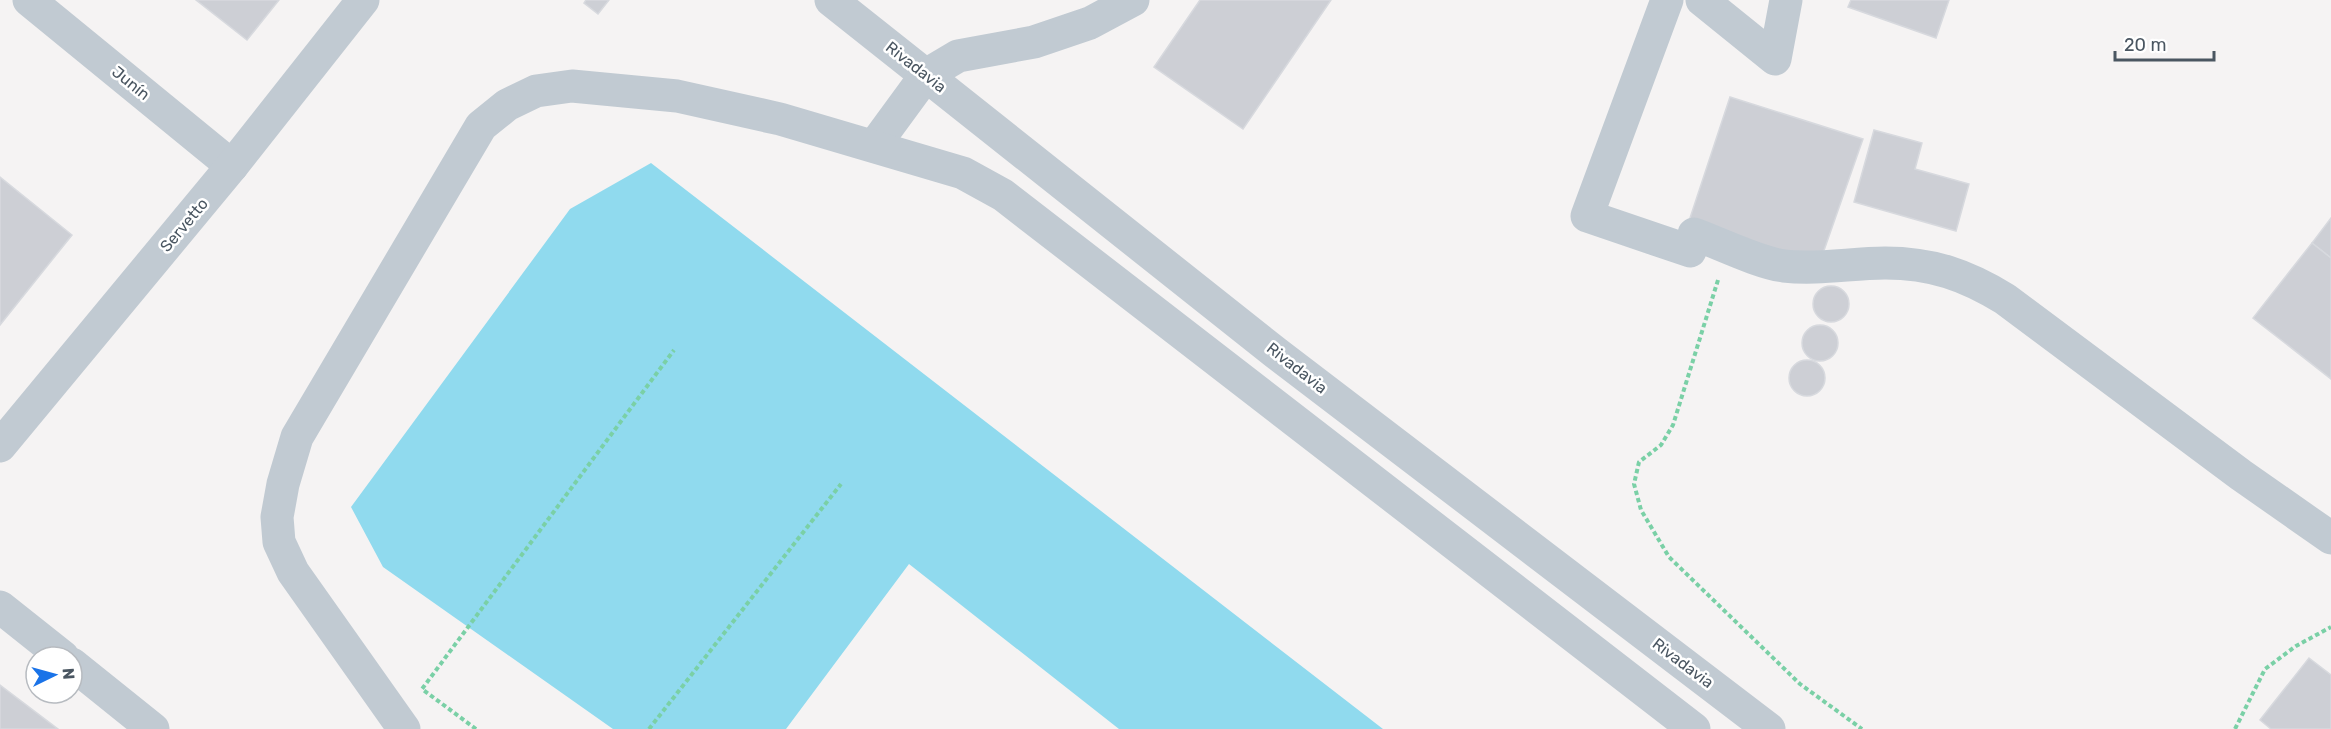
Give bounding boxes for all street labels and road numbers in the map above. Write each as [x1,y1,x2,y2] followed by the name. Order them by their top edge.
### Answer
[882,38,950,96] street label: Rivadavia
[108,62,154,104] street label: Junín
[156,194,212,256] street label: Servetto
[1263,339,1331,397] street label: Rivadavia
[1649,634,1717,692] street label: Rivadavia

